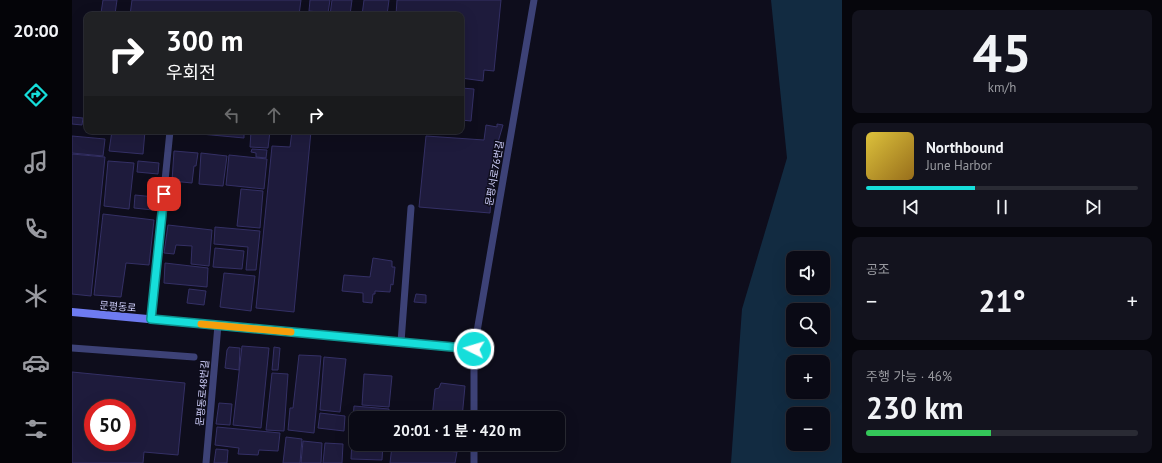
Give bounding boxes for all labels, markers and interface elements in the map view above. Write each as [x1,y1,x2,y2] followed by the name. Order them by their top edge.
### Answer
[13,19,59,42] text: 20:00
[973,19,1031,86] text: 45
[166,22,243,59] text: 300 m
[100,28,152,80] icon: right
[166,61,216,84] text: 우회전
[988,79,1016,96] text: km/h
[22,81,50,109] icon: directions
[221,104,243,126] icon: left
[263,104,285,126] icon: ahead
[305,104,327,126] icon: right
[926,138,1003,157] text: Northbound
[482,139,507,207] street label: 문평서로76번길
[22,148,50,176] icon: music
[926,157,992,174] text: June Harbor
[147,177,181,211] pin
[153,183,175,205] icon: arrive
[900,196,922,218] icon: previous
[991,196,1013,218] icon: pause
[1082,196,1104,218] icon: next
[22,215,50,243] icon: phone
[786,251,830,451] map controls
[786,251,830,295] button: sound
[866,261,890,278] text: 공조
[978,281,1026,320] text: 21°
[22,282,50,310] icon: climate
[866,287,877,315] text: −
[1127,287,1138,315] text: +
[99,298,137,315] street label: 문평동로
[786,303,830,347] button: search
[453,328,495,370] position arrow
[22,349,50,377] icon: car
[786,355,830,399] button: +
[193,360,212,427] street label: 문평동로48번길
[866,368,952,385] text: 주행 가능 · 46%
[866,388,964,427] text: 230 km
[84,399,136,451] speed limit sign: 50
[786,407,830,451] button: −
[22,415,50,443] icon: filters
[393,421,521,440] text: 20:01 · 1 분 · 420 m

